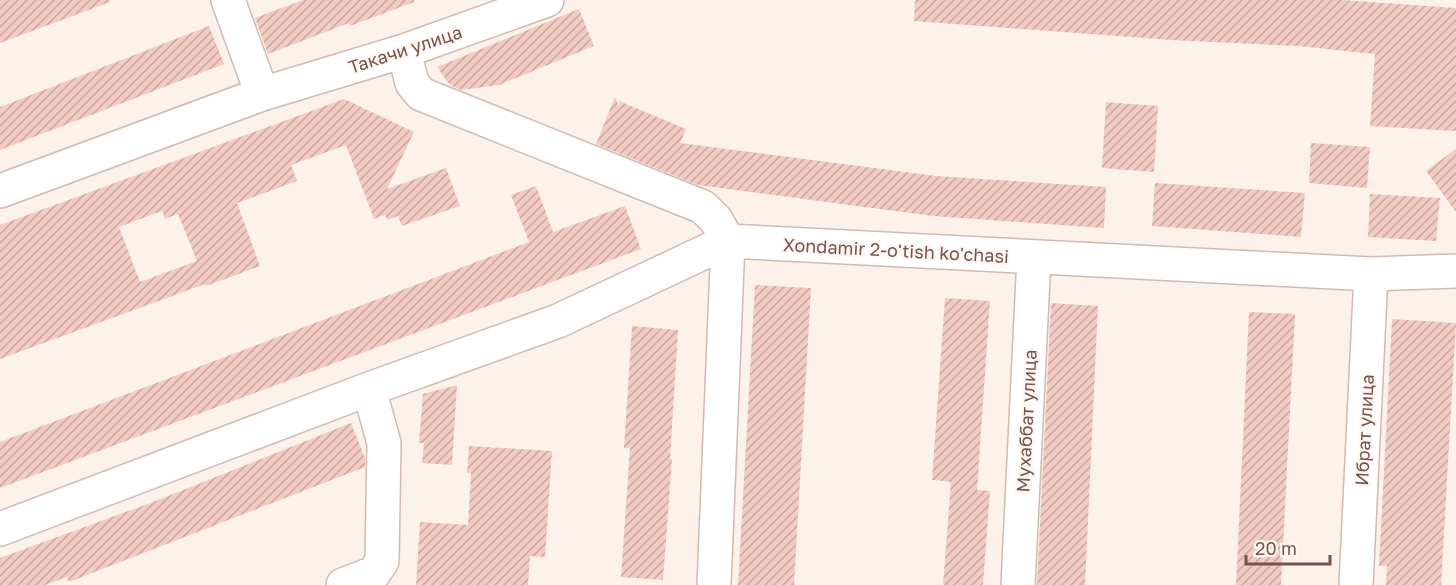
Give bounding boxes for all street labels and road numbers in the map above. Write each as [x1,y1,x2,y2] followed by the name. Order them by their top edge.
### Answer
[345,20,465,78] street label: Такачи улица
[783,233,1009,267] street label: Xondamir 2-o'tish ko'chasi
[1011,349,1041,493] street label: Мухаббат улица
[1350,374,1378,486] street label: Ибрат улица

